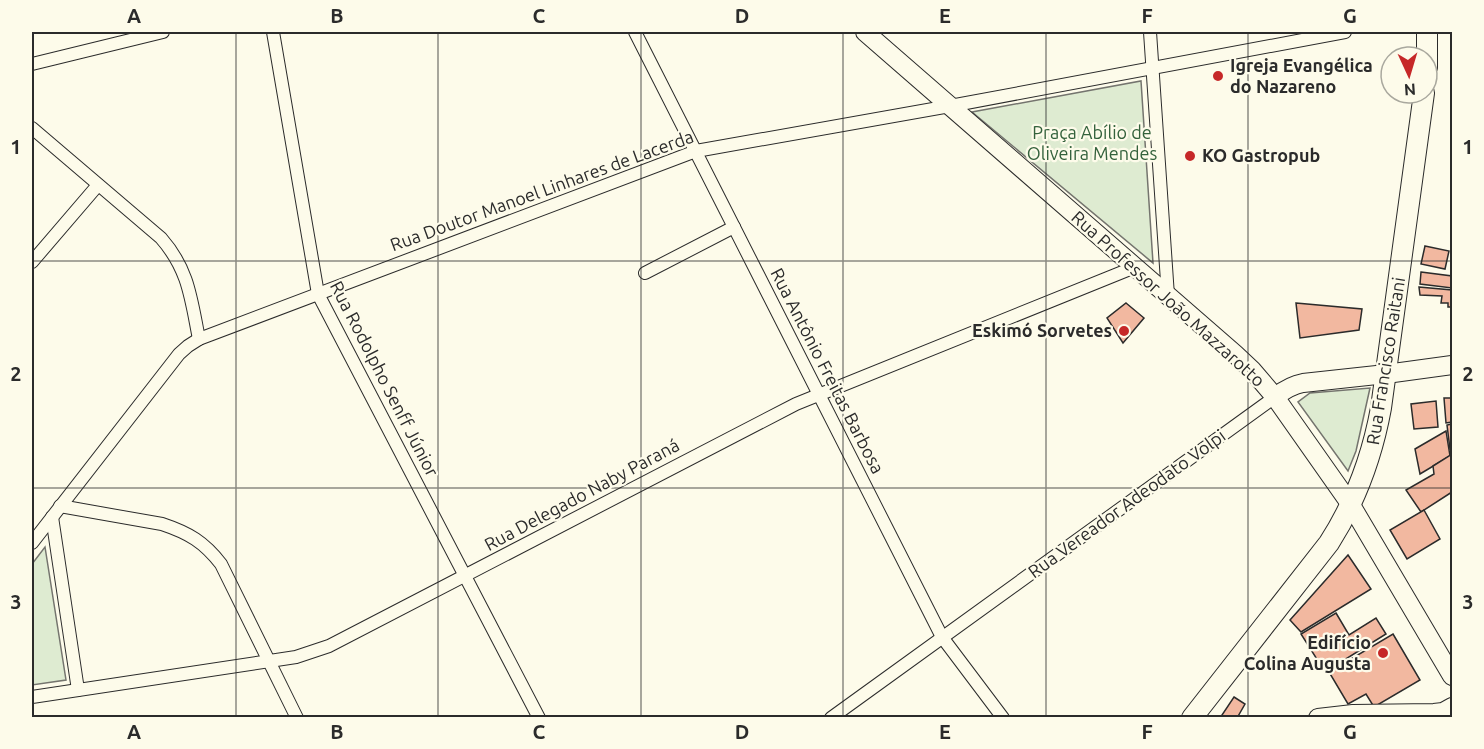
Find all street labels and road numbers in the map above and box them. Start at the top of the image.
street label: Rua Doutor Manoel Linhares de Lacerda [387,126,696,254]
street label: Rua Professor João Mazzarotto [1068,206,1269,390]
street label: Rua Antônio Freitas Barbosa [767,265,889,477]
street label: Rua Francisco Raitani [1362,276,1408,446]
street label: Rua Rodolpho Senff Júnior [327,278,443,480]
street label: Rua Vereador Adeodato Volpi [1024,425,1229,581]
street label: Rua Delegado Naby Paraná [481,434,682,554]

